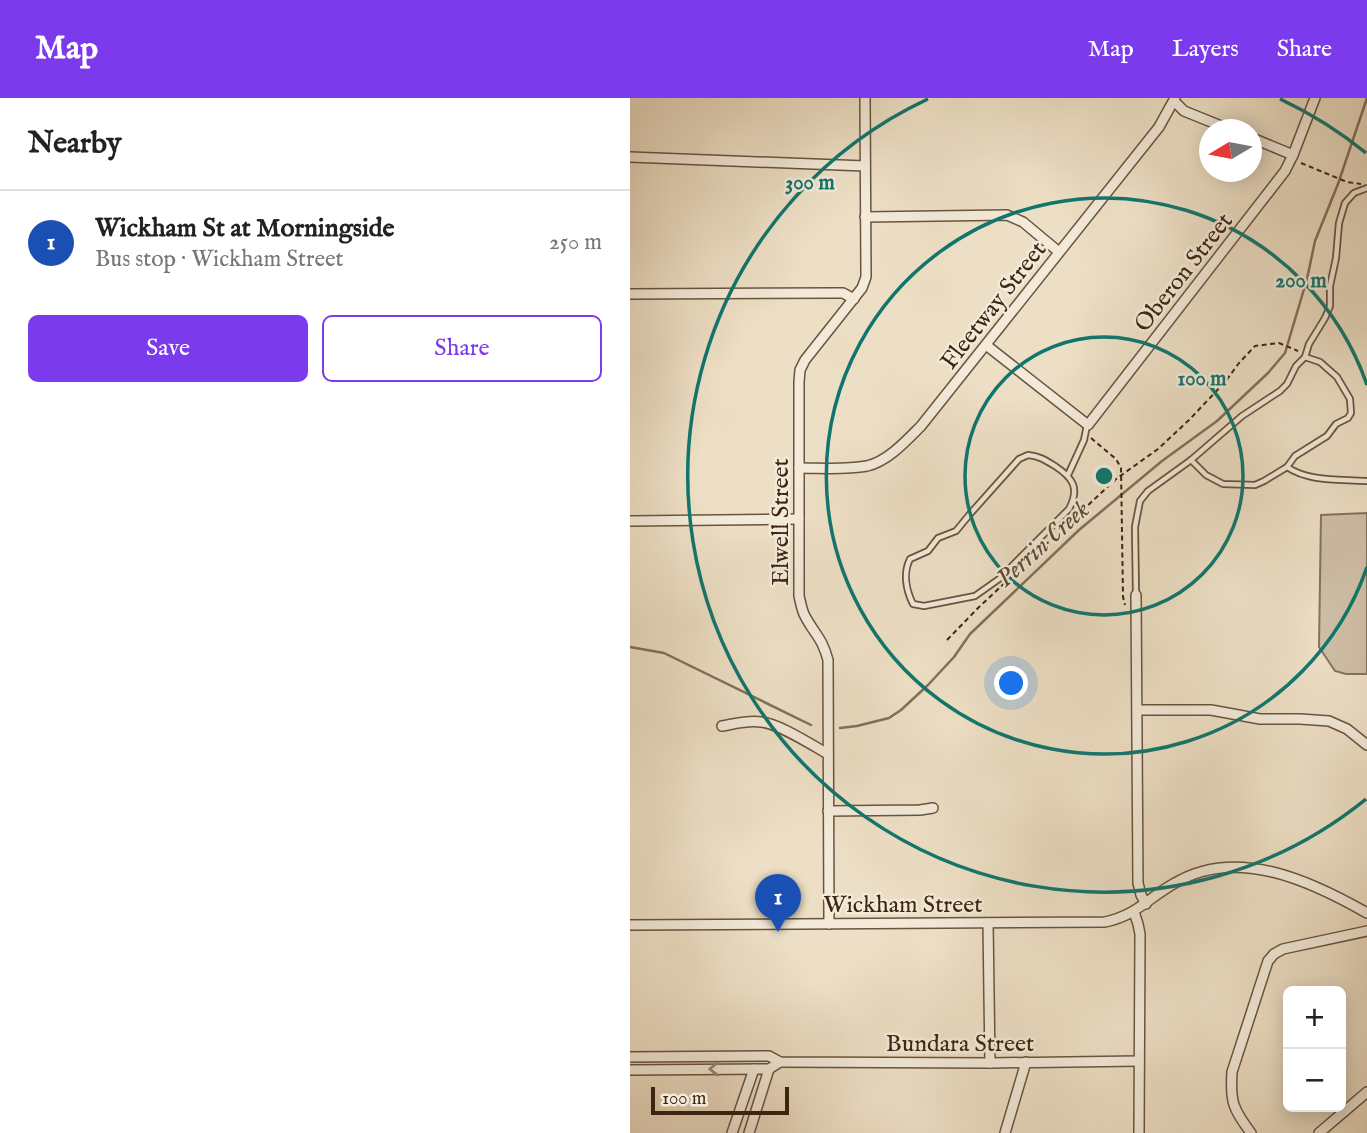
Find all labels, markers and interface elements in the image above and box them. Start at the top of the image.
text: Map [35,28,98,70]
text: Map [1088,34,1134,65]
text: Layers [1172,34,1239,65]
text: Share [1277,34,1332,65]
north arrow [1199,119,1262,182]
text: Nearby [28,125,121,163]
text: 300 m [785,170,835,197]
street label: Oberon Street [1128,207,1240,339]
text: Wickham St at Morningside [95,212,395,245]
text: 1 [47,228,55,257]
text: 250 m [549,228,602,257]
street label: Fleetway Street [934,235,1054,376]
text: Bus stop · Wickham Street [95,245,343,274]
text: 200 m [1275,268,1327,295]
button: Save [28,315,308,382]
button: Share [322,315,602,382]
text: 100 m [1177,366,1227,393]
street label: Elwell Street [766,458,797,586]
centre of rings [1092,464,1116,488]
water label: Perrin Creek [989,493,1097,595]
your location [994,666,1028,700]
pin: 1 [755,874,801,932]
street label: Wickham Street [824,890,982,921]
map controls [1283,986,1346,1112]
button: + [1283,986,1346,1049]
street label: Bundara Street [886,1029,1034,1060]
button: − [1283,1049,1346,1112]
one-way arrow [708,1061,719,1077]
scale bar [651,1084,789,1116]
text: 100 m [662,1087,706,1111]

